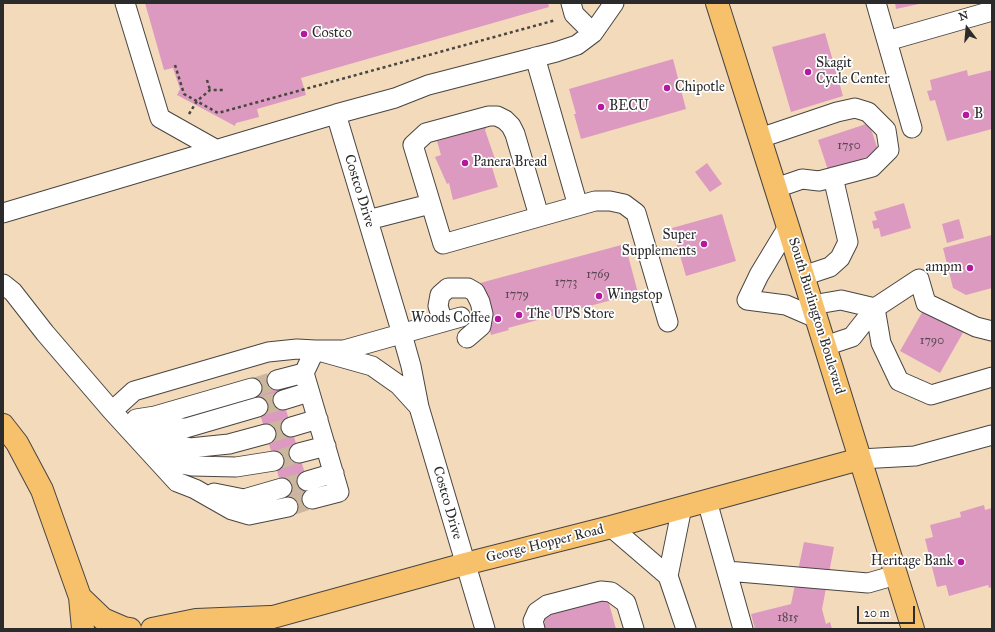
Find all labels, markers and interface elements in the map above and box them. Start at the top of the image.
north arrow [947,8,987,48]
text: N [957,8,970,24]
place label: Costco [312,26,352,42]
marker: Costco [299,29,309,39]
place label: Skagit Cycle Center [816,56,889,88]
marker: Skagit Cycle Center [803,67,813,77]
place label: Chipotle [675,80,725,96]
marker: Chipotle [662,83,672,93]
place label: BECU [609,99,649,115]
marker: BECU [596,102,606,112]
place label: B [974,107,983,123]
marker: B [961,110,971,120]
house number: 1750 [837,139,861,153]
street label: Costco Drive [340,153,378,229]
place label: Panera Bread [473,155,547,171]
marker: Panera Bread [460,158,470,168]
place label: Super Supplements [622,228,696,260]
street label: South Burlington Boulevard [784,236,848,396]
marker: Super Supplements [699,239,709,249]
place label: ampm [926,260,962,276]
marker: ampm [965,263,975,273]
house number: 1769 [586,268,610,282]
house number: 1773 [555,276,577,290]
house number: 1779 [505,288,529,302]
place label: Wingstop [607,288,662,304]
marker: Wingstop [594,291,604,301]
place label: The UPS Store [527,307,614,323]
marker: The UPS Store [514,310,524,320]
place label: Woods Coffee [411,311,490,327]
marker: Woods Coffee [493,314,503,324]
house number: 1790 [920,334,944,348]
street label: Costco Drive [429,465,465,541]
street label: George Hopper Road [484,521,606,567]
place label: Heritage Bank [871,554,953,570]
marker: Heritage Bank [956,557,966,567]
scale bar [859,598,917,624]
text: 20 m [864,606,890,620]
house number: 1815 [777,611,799,625]

